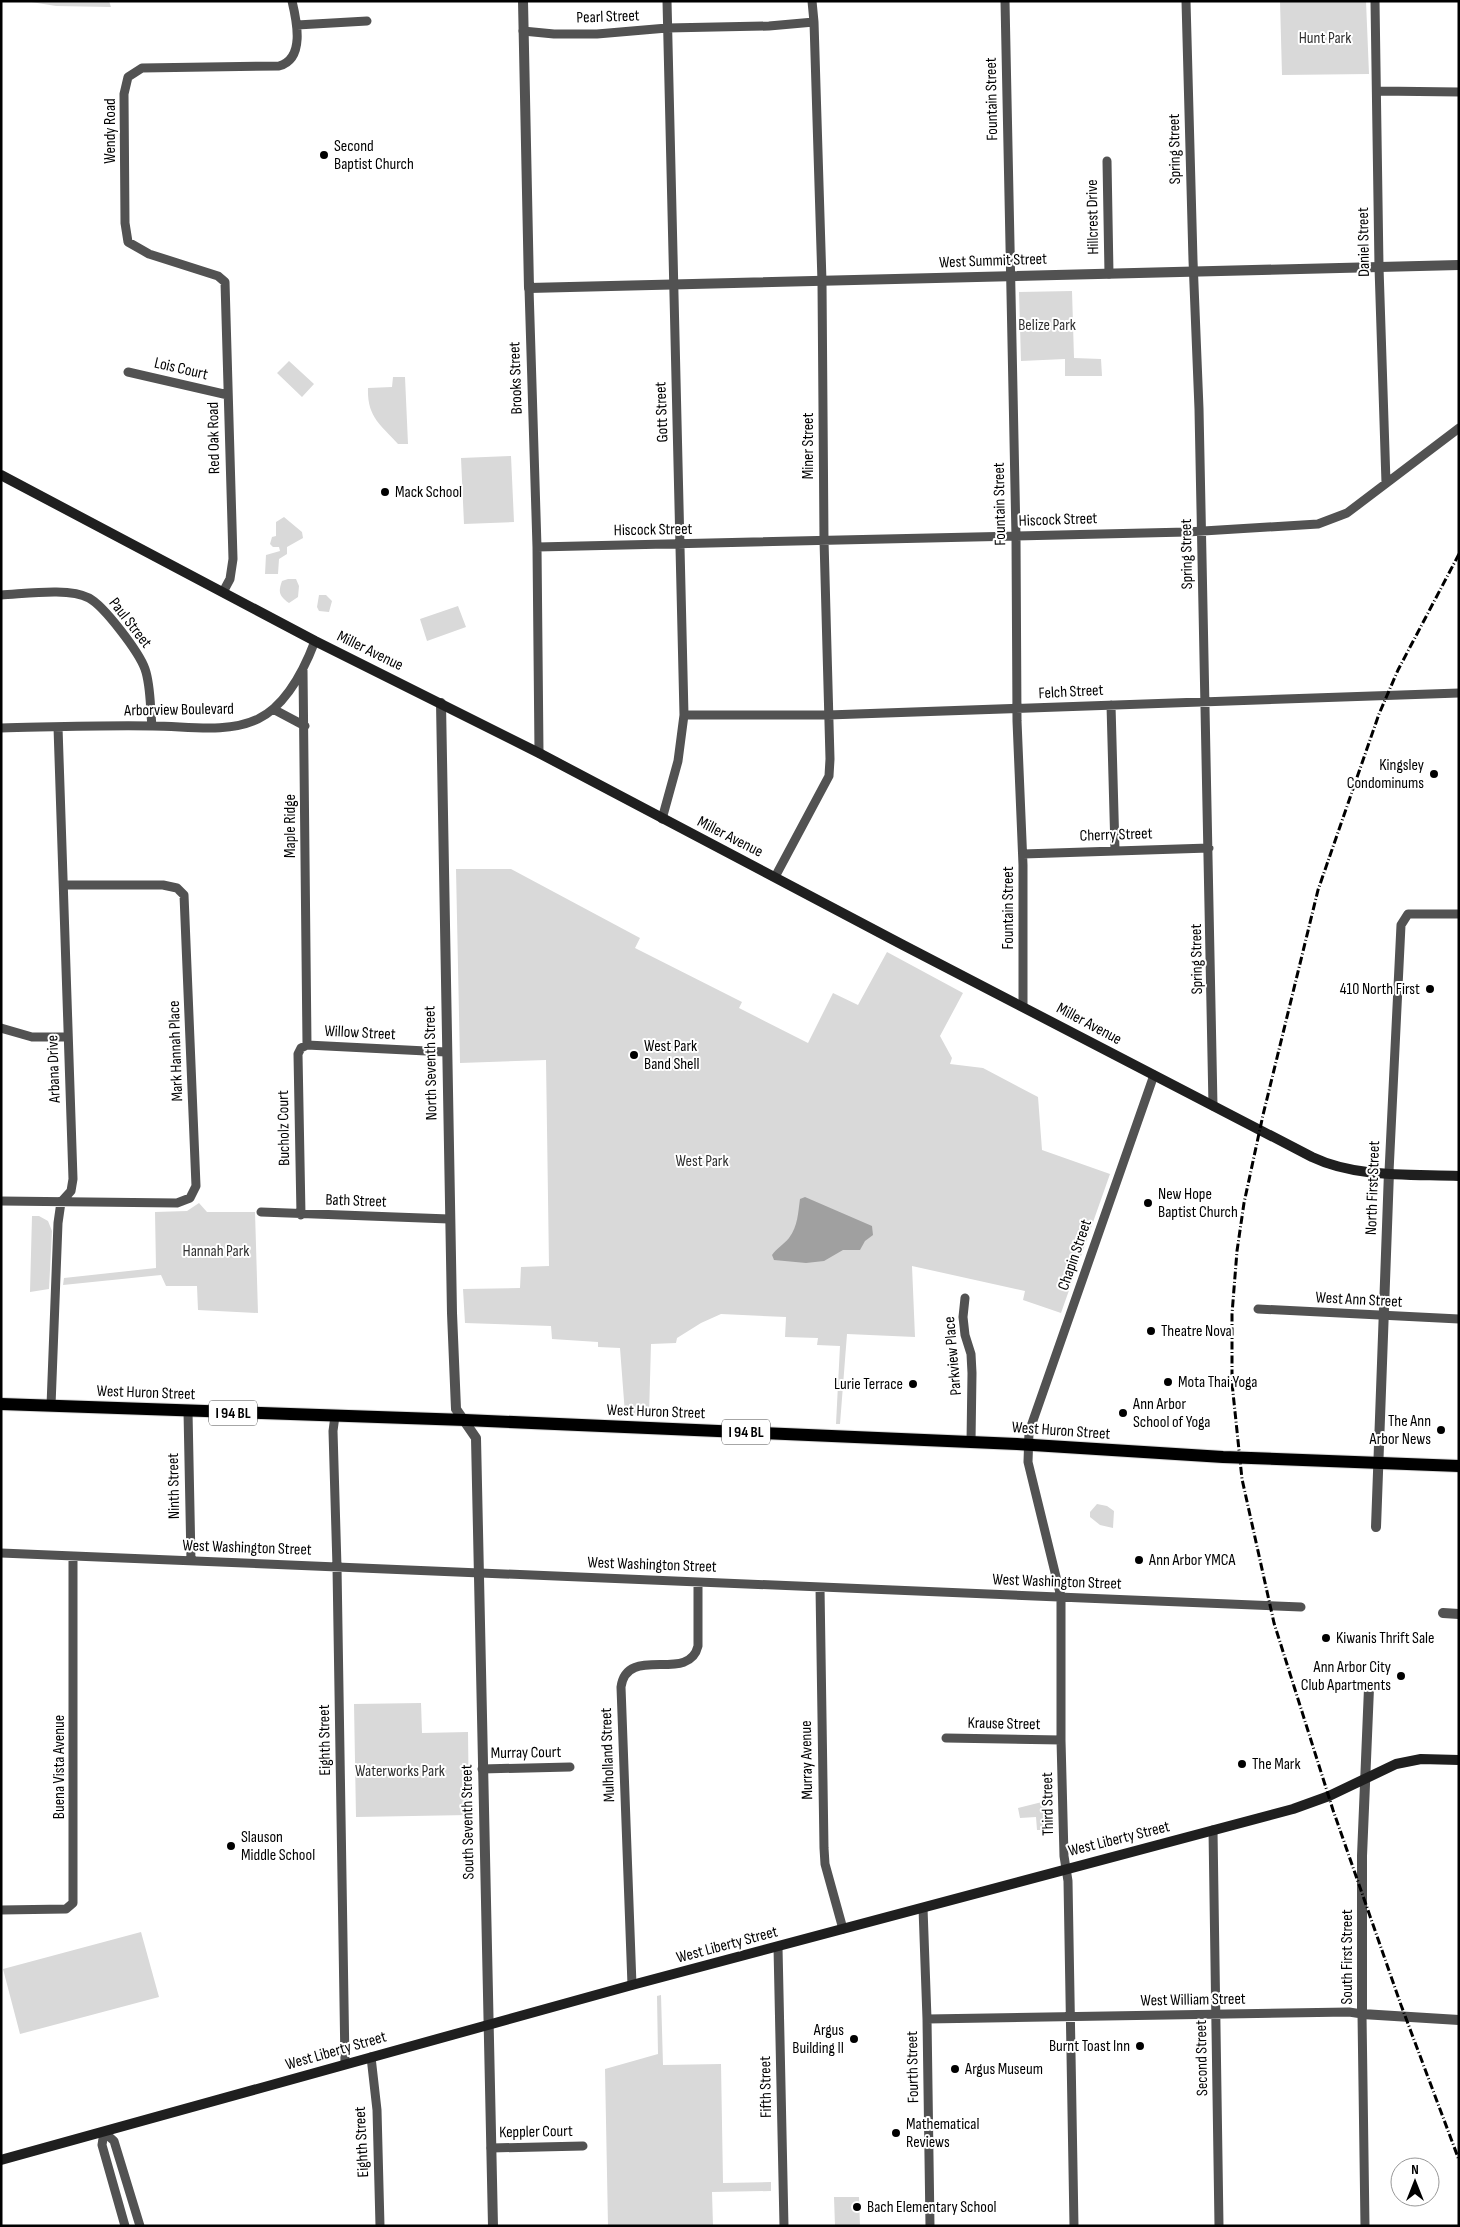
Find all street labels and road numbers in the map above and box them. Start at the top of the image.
street label: Pearl Street [576,6,640,28]
street label: Fountain Street [982,57,1002,141]
street label: Wendy Road [101,98,120,164]
street label: Spring Street [1165,113,1185,184]
street label: Hillcrest Drive [1083,179,1103,255]
street label: Daniel Street [1354,207,1374,277]
street label: West Summit Street [939,250,1047,272]
street label: Brooks Street [505,341,527,415]
street label: Lois Court [152,354,210,384]
street label: Gott Street [651,381,673,443]
street label: Red Oak Road [204,402,224,474]
street label: Miner Street [799,413,818,479]
street label: Fountain Street [990,462,1010,546]
street label: Hiscock Street [1018,509,1098,531]
street label: Spring Street [1177,518,1197,589]
street label: Hiscock Street [614,520,693,540]
street label: Paul Street [104,594,156,652]
street label: Miller Avenue [334,627,406,675]
street label: Felch Street [1038,681,1104,703]
street label: Arborview Boulevard [123,700,234,720]
street label: Maple Ridge [281,794,300,858]
street label: Miller Avenue [694,812,766,862]
street label: Cherry Street [1079,824,1153,846]
street label: Fountain Street [999,866,1018,950]
street label: Spring Street [1187,923,1207,994]
street label: Miller Avenue [1053,999,1125,1049]
street label: Mark Hannah Place [165,1000,187,1102]
street label: North Seventh Street [421,1005,441,1120]
street label: Willow Street [324,1022,396,1044]
street label: Arbana Drive [43,1035,65,1104]
street label: Bucholz Court [274,1090,294,1166]
street label: North First Street [1362,1140,1384,1236]
street label: Bath Street [325,1190,387,1212]
street label: Chapin Street [1054,1217,1096,1293]
street label: West Ann Street [1315,1288,1403,1312]
street label: Parkview Place [940,1316,966,1396]
street label: West Huron Street [96,1382,196,1404]
road number: I 94 BL [209,1400,257,1426]
street label: West Huron Street [606,1401,706,1423]
street label: West Huron Street [1011,1418,1111,1444]
road number: I 94 BL [722,1420,770,1444]
street label: Ninth Street [164,1453,184,1519]
street label: West Washington Street [182,1536,312,1560]
street label: West Washington Street [587,1553,717,1577]
street label: West Washington Street [992,1570,1122,1594]
street label: Eighth Street [315,1704,335,1776]
street label: Mulholland Street [597,1707,619,1803]
street label: Krause Street [967,1714,1041,1734]
street label: Buena Vista Avenue [50,1715,69,1819]
street label: Murray Avenue [797,1720,817,1800]
street label: Murray Court [491,1743,562,1763]
street label: South Seventh Street [457,1764,479,1880]
street label: Third Street [1038,1772,1058,1836]
street label: West Liberty Street [1066,1817,1172,1861]
street label: South First Street [1338,1909,1357,2005]
street label: West Liberty Street [674,1922,780,1968]
street label: West William Street [1140,1990,1246,2010]
street label: Second Street [1192,2020,1212,2096]
street label: West Liberty Street [283,2028,389,2074]
street label: Fourth Street [903,2031,923,2103]
street label: Fifth Street [756,2056,776,2118]
street label: Eighth Street [351,2106,373,2178]
street label: Keppler Court [499,2122,573,2142]

